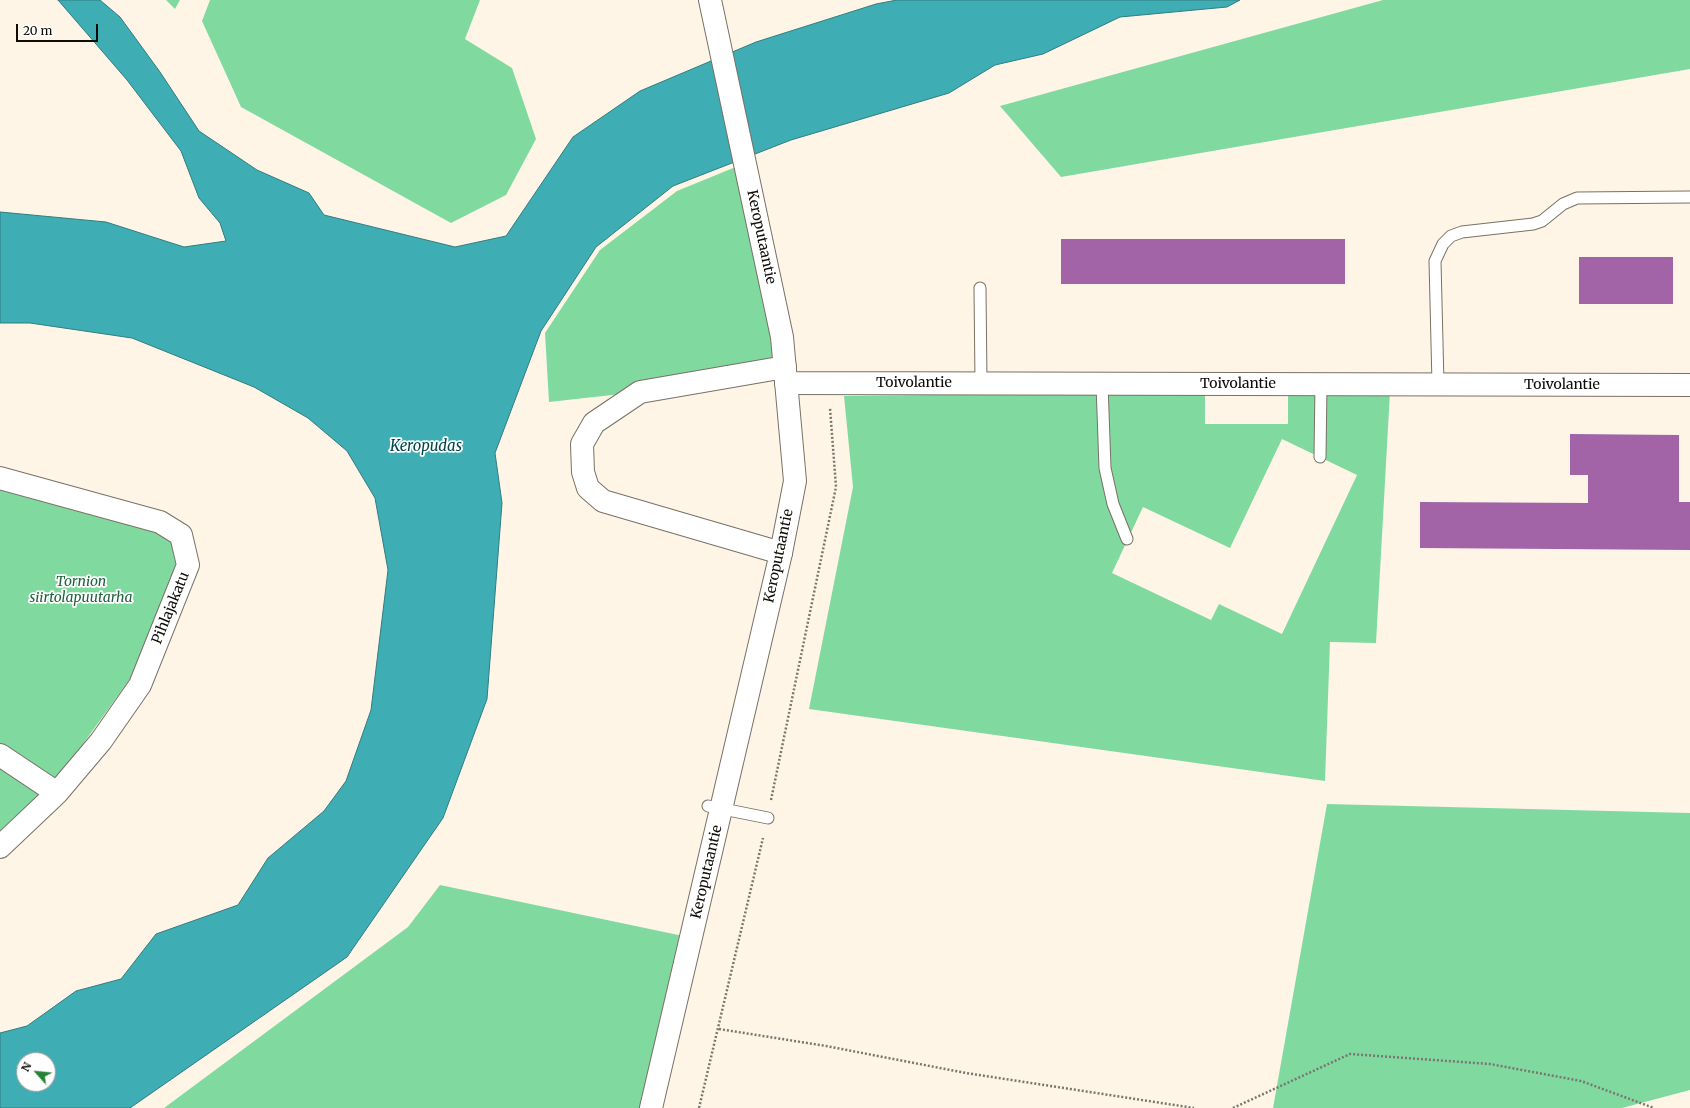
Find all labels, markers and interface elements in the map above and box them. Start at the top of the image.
scale bar [18,16,100,42]
text: 20 m [23,23,52,38]
street label: Keroputaantie [743,189,779,285]
street label: Toivolantie [876,375,952,391]
street label: Toivolantie [1200,376,1276,392]
street label: Toivolantie [1524,377,1600,393]
water label: Keropudas [390,438,462,456]
street label: Keroputaantie [761,508,797,604]
street label: Pihlajakatu [149,569,193,647]
park label: Tornion siirtolapuutarha [29,574,133,606]
street label: Keroputaantie [688,824,726,920]
north arrow [16,1052,56,1092]
text: N [18,1060,34,1074]

